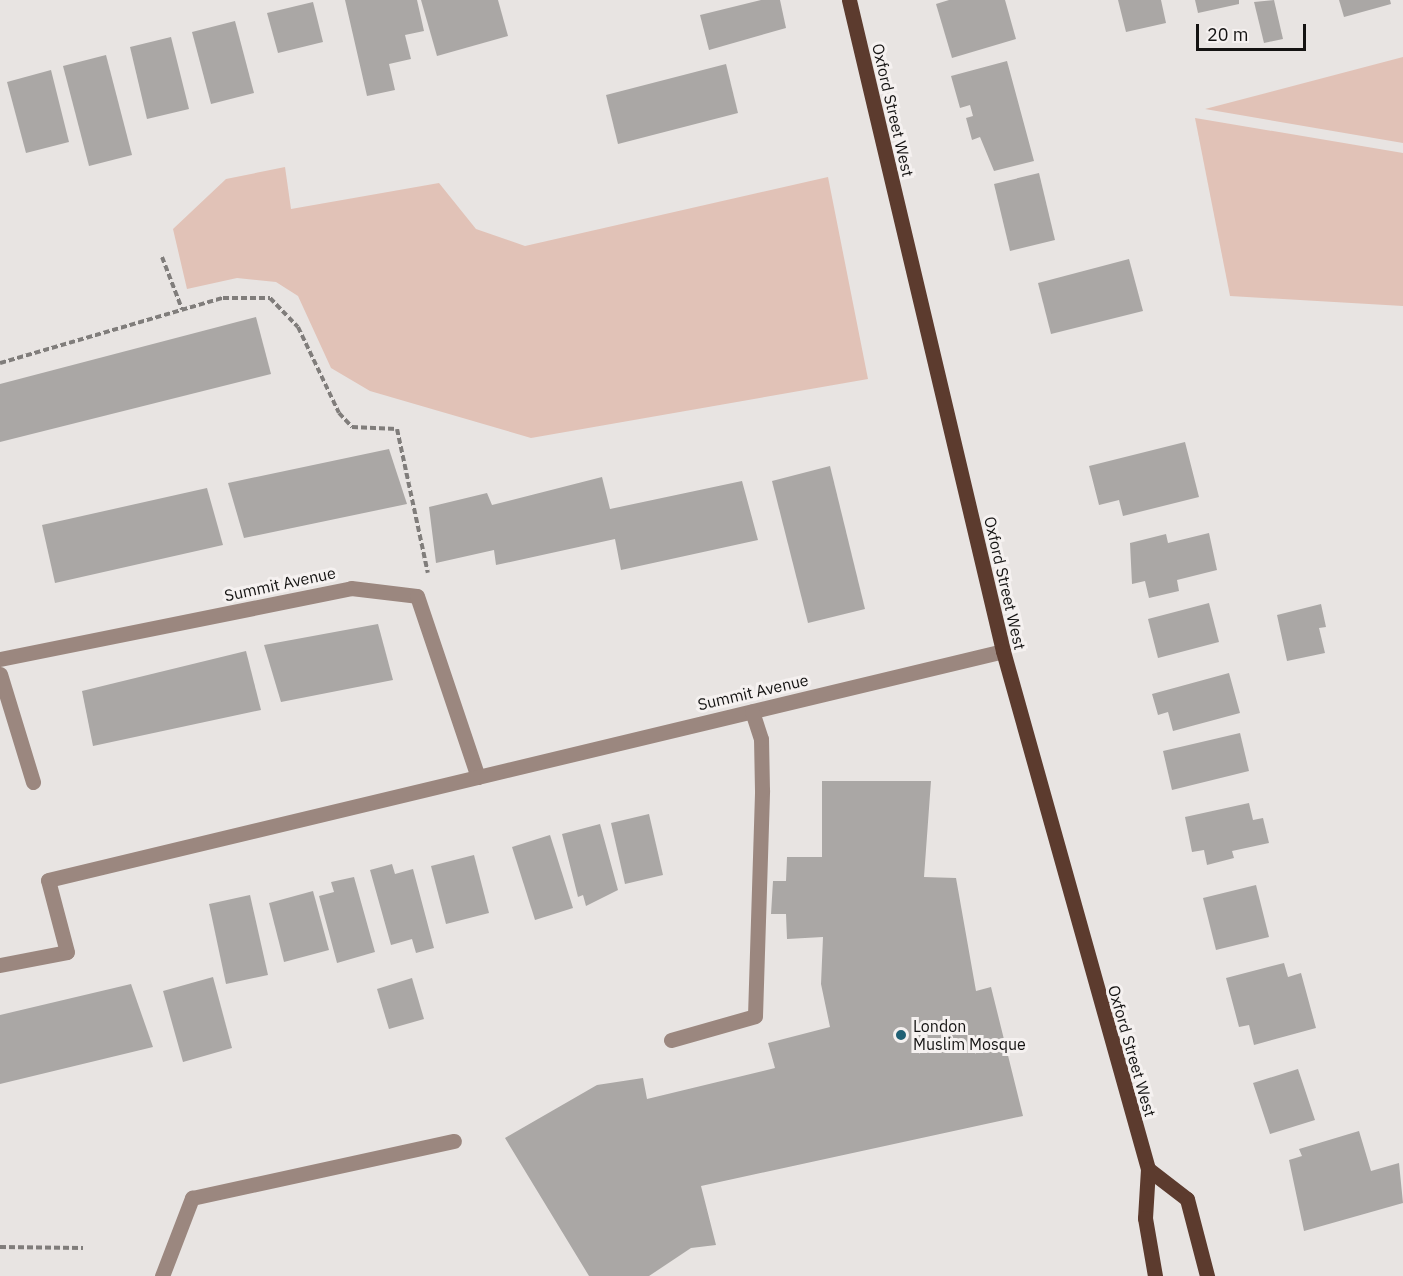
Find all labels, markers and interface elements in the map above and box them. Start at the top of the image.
scale bar [1199,12,1308,50]
text: 20 m [1207,23,1249,46]
street label: Oxford Street West [868,42,918,178]
street label: Oxford Street West [980,515,1030,651]
street label: Summit Avenue [223,563,337,605]
street label: Summit Avenue [696,670,810,714]
street label: Oxford Street West [1104,983,1160,1119]
place label: London Muslim Mosque [913,1016,1026,1054]
marker: London Muslim Mosque [894,1028,908,1042]

